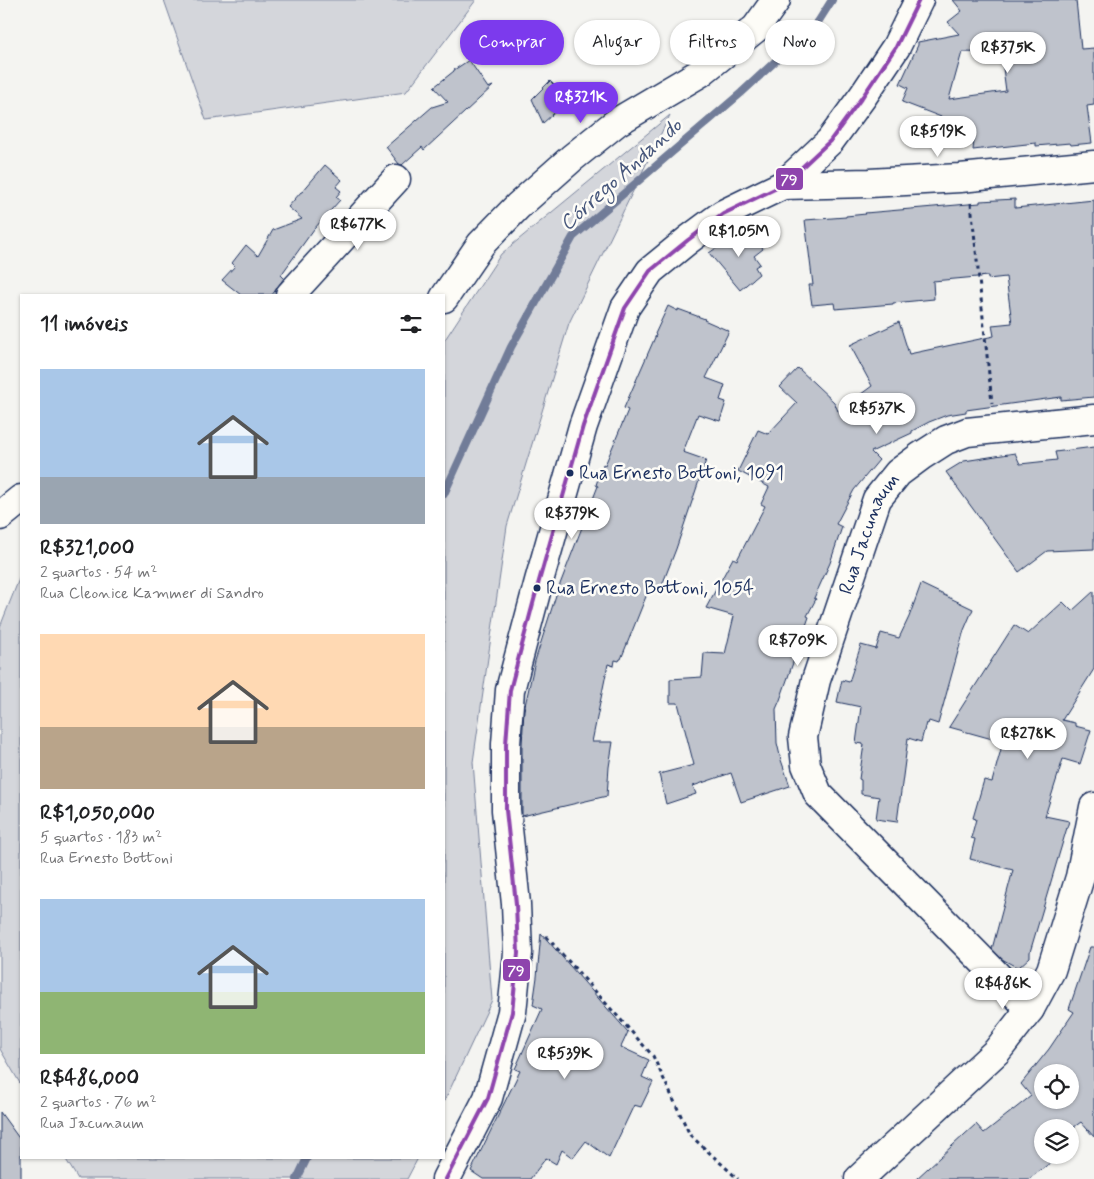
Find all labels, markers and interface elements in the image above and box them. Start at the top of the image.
chip: Comprar [460,20,564,65]
chip: Alugar [574,20,660,65]
chip: Filtros [670,20,755,65]
chip: Novo [765,20,835,65]
pin: R$375K [967,32,1049,74]
text: R$375K [981,37,1035,58]
pin: R$321K [540,82,622,124]
text: R$321K [555,87,607,108]
water label: Córrego Andando [554,112,691,239]
pin: R$519K [897,116,979,158]
text: R$519K [911,121,965,142]
line badge: 79 [775,167,804,191]
text: 79 [781,171,797,189]
pin: R$677K [317,208,399,251]
text: R$677K [330,214,386,235]
pin: R$1.05M [693,216,785,258]
text: R$1.05M [709,221,769,242]
text: 11 imóveis [40,310,128,338]
icon: filters [397,310,425,338]
pin: R$537K [836,392,918,435]
text: R$537K [849,398,905,419]
icon: home [188,402,278,492]
place label: Rua Ernesto Bottoni, 1091 [579,461,784,486]
street label: Rua Jacunaum [832,467,906,598]
marker: Rua Ernesto Bottoni, 1091 [565,468,575,478]
pin: R$379K [531,498,613,540]
text: R$379K [545,503,599,524]
text: R$321,000 [40,534,134,562]
text: 2 quartos · 54 m² [40,562,157,583]
place label: Rua Ernesto Bottoni, 1054 [546,576,754,601]
text: Rua Cleonice Kammer di Sandro [40,583,264,604]
marker: Rua Ernesto Bottoni, 1054 [532,583,542,593]
pin: R$709K [757,624,839,667]
text: R$709K [769,630,827,651]
icon: home [188,667,278,757]
pin: R$278K [987,718,1069,760]
text: R$278K [1001,723,1055,744]
text: R$1,050,000 [40,799,155,827]
text: 5 quartos · 183 m² [40,827,162,848]
text: Rua Ernesto Bottoni [40,848,173,869]
icon: home [188,932,278,1022]
line badge: 79 [502,958,531,982]
text: 79 [508,962,524,980]
pin: R$486K [962,968,1044,1010]
text: R$486K [975,973,1031,994]
pin: R$539K [524,1038,606,1080]
text: R$539K [538,1043,592,1064]
text: R$486,000 [40,1064,139,1092]
map controls [1034,1064,1079,1164]
button: locate [1034,1064,1079,1109]
text: 2 quartos · 76 m² [40,1092,157,1113]
text: Rua Jacunaum [40,1113,144,1134]
button: layers [1034,1119,1079,1164]

